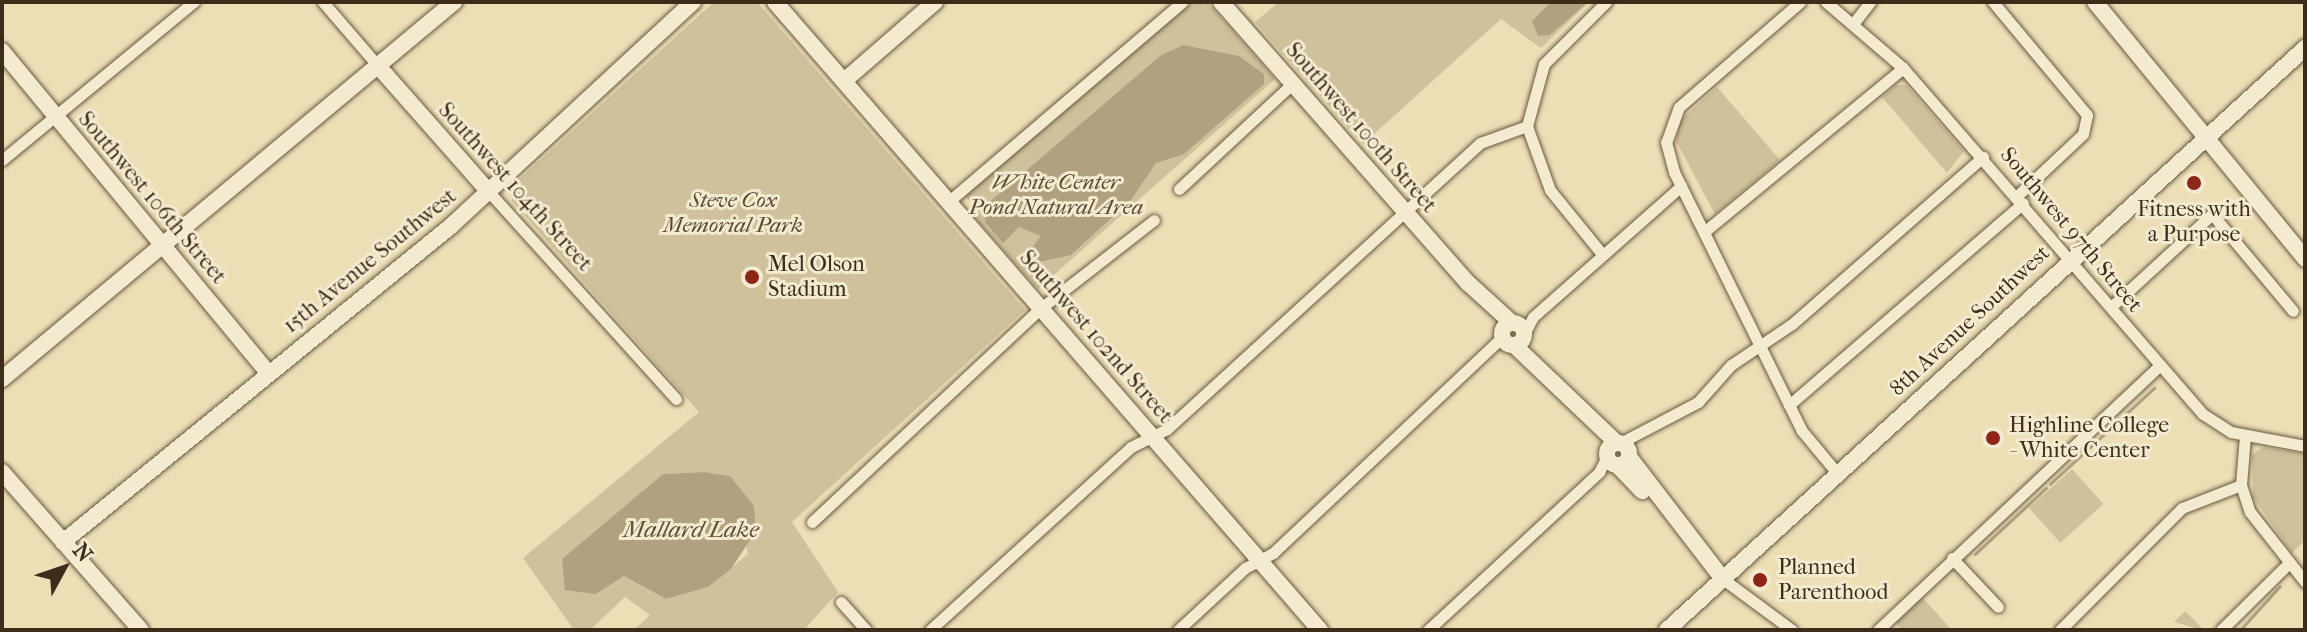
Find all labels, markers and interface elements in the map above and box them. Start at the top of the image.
street label: Southwest 100th Street [1280,37,1442,219]
street label: Southwest 104th Street [432,97,598,277]
street label: Southwest 106th Street [72,107,232,289]
street label: Southwest 97th Street [1994,142,2148,318]
park label: White Center Pond Natural Area [969,169,1143,220]
marker: Fitness with a Purpose [2185,174,2203,192]
street label: 15th Avenue Southwest [278,183,462,339]
park label: Steve Cox Memorial Park [663,187,803,238]
place label: Fitness with a Purpose [2137,196,2251,248]
street label: 8th Avenue Southwest [1885,240,2055,402]
street label: Southwest 102nd Street [1014,245,1178,429]
place label: Mel Olson Stadium [768,251,865,302]
marker: Mel Olson Stadium [743,268,761,286]
place label: Highline College - White Center [2009,412,2169,464]
marker: Highline College - White Center [1984,429,2002,447]
water label: Mallard Lake [623,516,759,544]
north arrow [24,528,104,608]
text: N [67,538,98,567]
place label: Planned Parenthood [1778,554,1888,606]
marker: Planned Parenthood [1749,569,1771,591]

